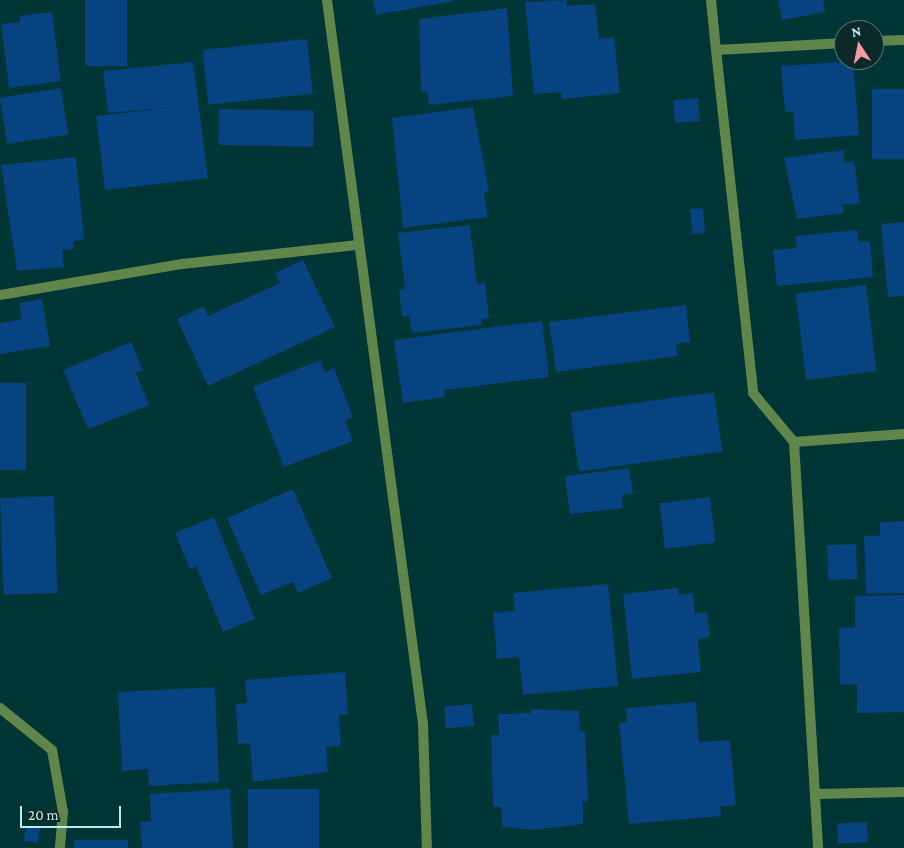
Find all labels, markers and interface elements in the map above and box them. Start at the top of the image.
north arrow [834,20,884,70]
text: N [850,22,863,40]
scale bar [22,796,124,828]
text: 20 m [28,807,59,823]

